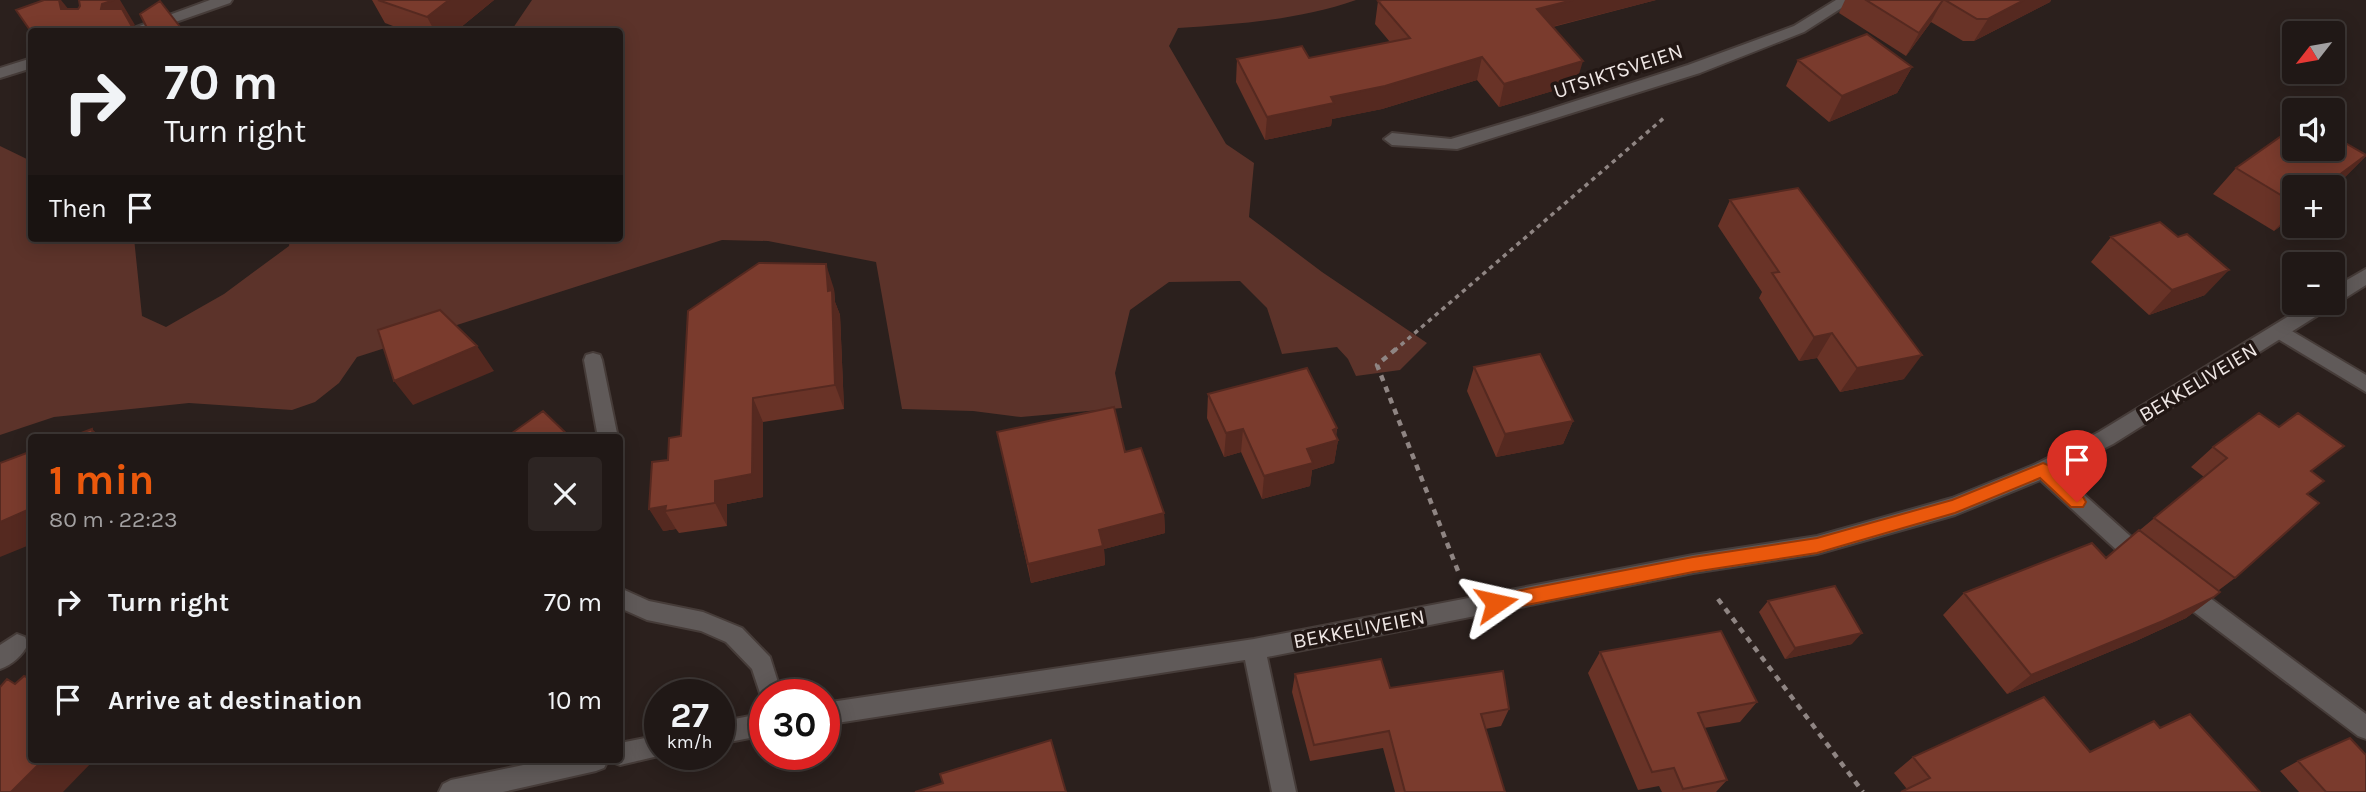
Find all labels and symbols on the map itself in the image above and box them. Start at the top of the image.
north arrow [2282,21,2345,84]
street label: UTSIKTSVEIEN [1550,39,1686,103]
street label: BEKKELIVEIEN [2135,337,2261,427]
pin [2047,430,2107,502]
position arrow [1459,566,1533,640]
street label: BEKKELIVEIEN [1291,604,1427,654]
speed limit sign: 30 [749,679,840,770]

